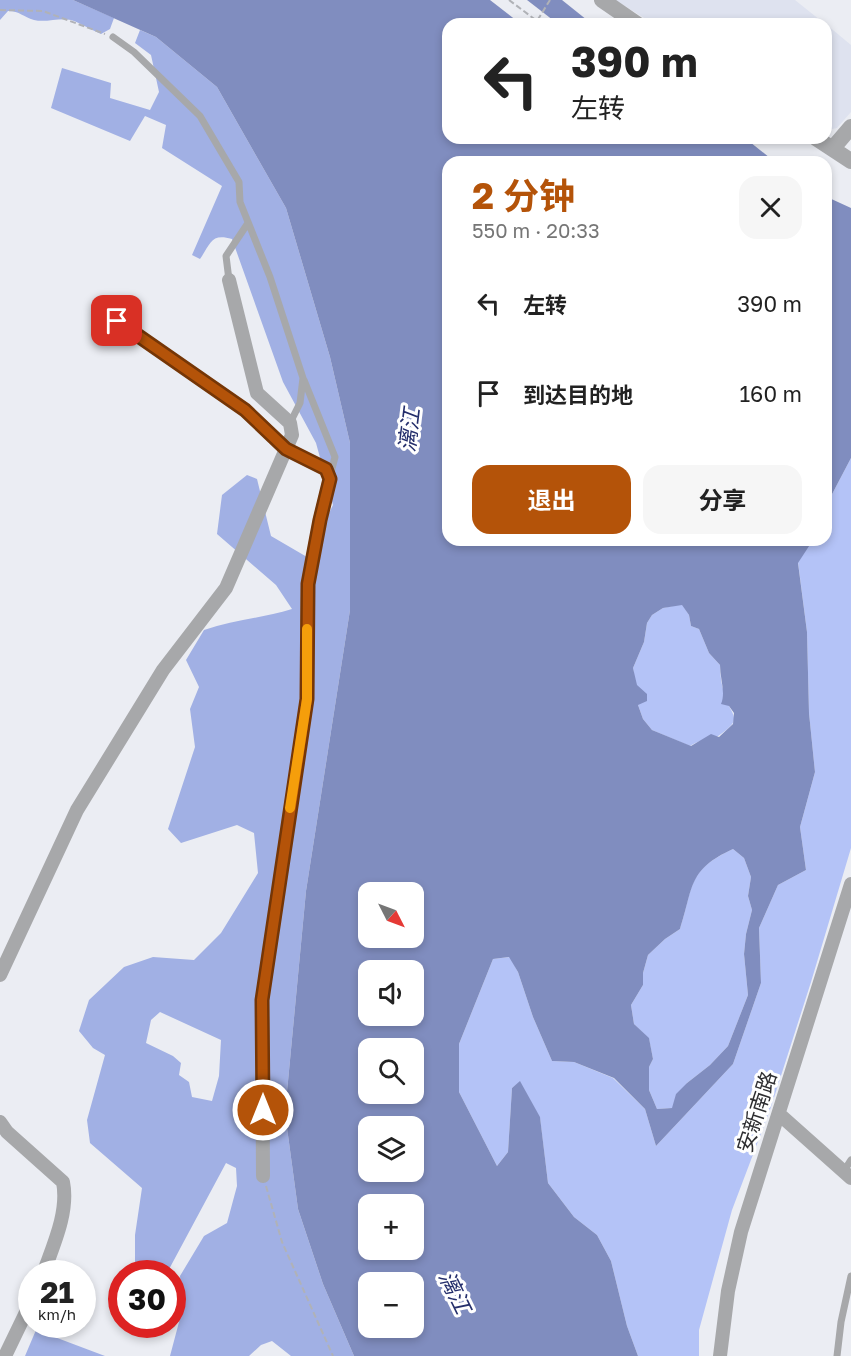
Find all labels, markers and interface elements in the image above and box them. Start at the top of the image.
text: 390 m [571,36,698,86]
icon: left [472,42,550,120]
text: 左转 [571,92,625,124]
text: 2 分钟 [472,174,575,217]
button: close [739,176,802,239]
text: 550 m · 20:33 [472,218,600,242]
icon: left [472,287,505,320]
text: 390 m [737,290,802,317]
text: 左转 [523,291,567,318]
pin [91,295,142,346]
icon: arrive [100,304,133,337]
icon: arrive [472,377,505,410]
text: 160 m [739,380,802,407]
text: 到达目的地 [523,381,633,408]
water label: 漓江 [392,404,425,453]
button: 退出 [472,465,631,534]
button: 分享 [643,465,802,534]
north arrow [358,882,424,948]
map controls [358,882,424,1338]
button: sound [358,960,424,1026]
button: search [358,1038,424,1104]
street label: 安新南路 [731,1068,781,1156]
position arrow [231,1078,295,1142]
button: layers [358,1116,424,1182]
button: + [358,1194,424,1260]
speed limit sign: 30 [108,1260,186,1338]
water label: 漓江 [434,1266,478,1319]
button: − [358,1272,424,1338]
text: 21 [40,1274,74,1310]
text: km/h [38,1305,76,1323]

